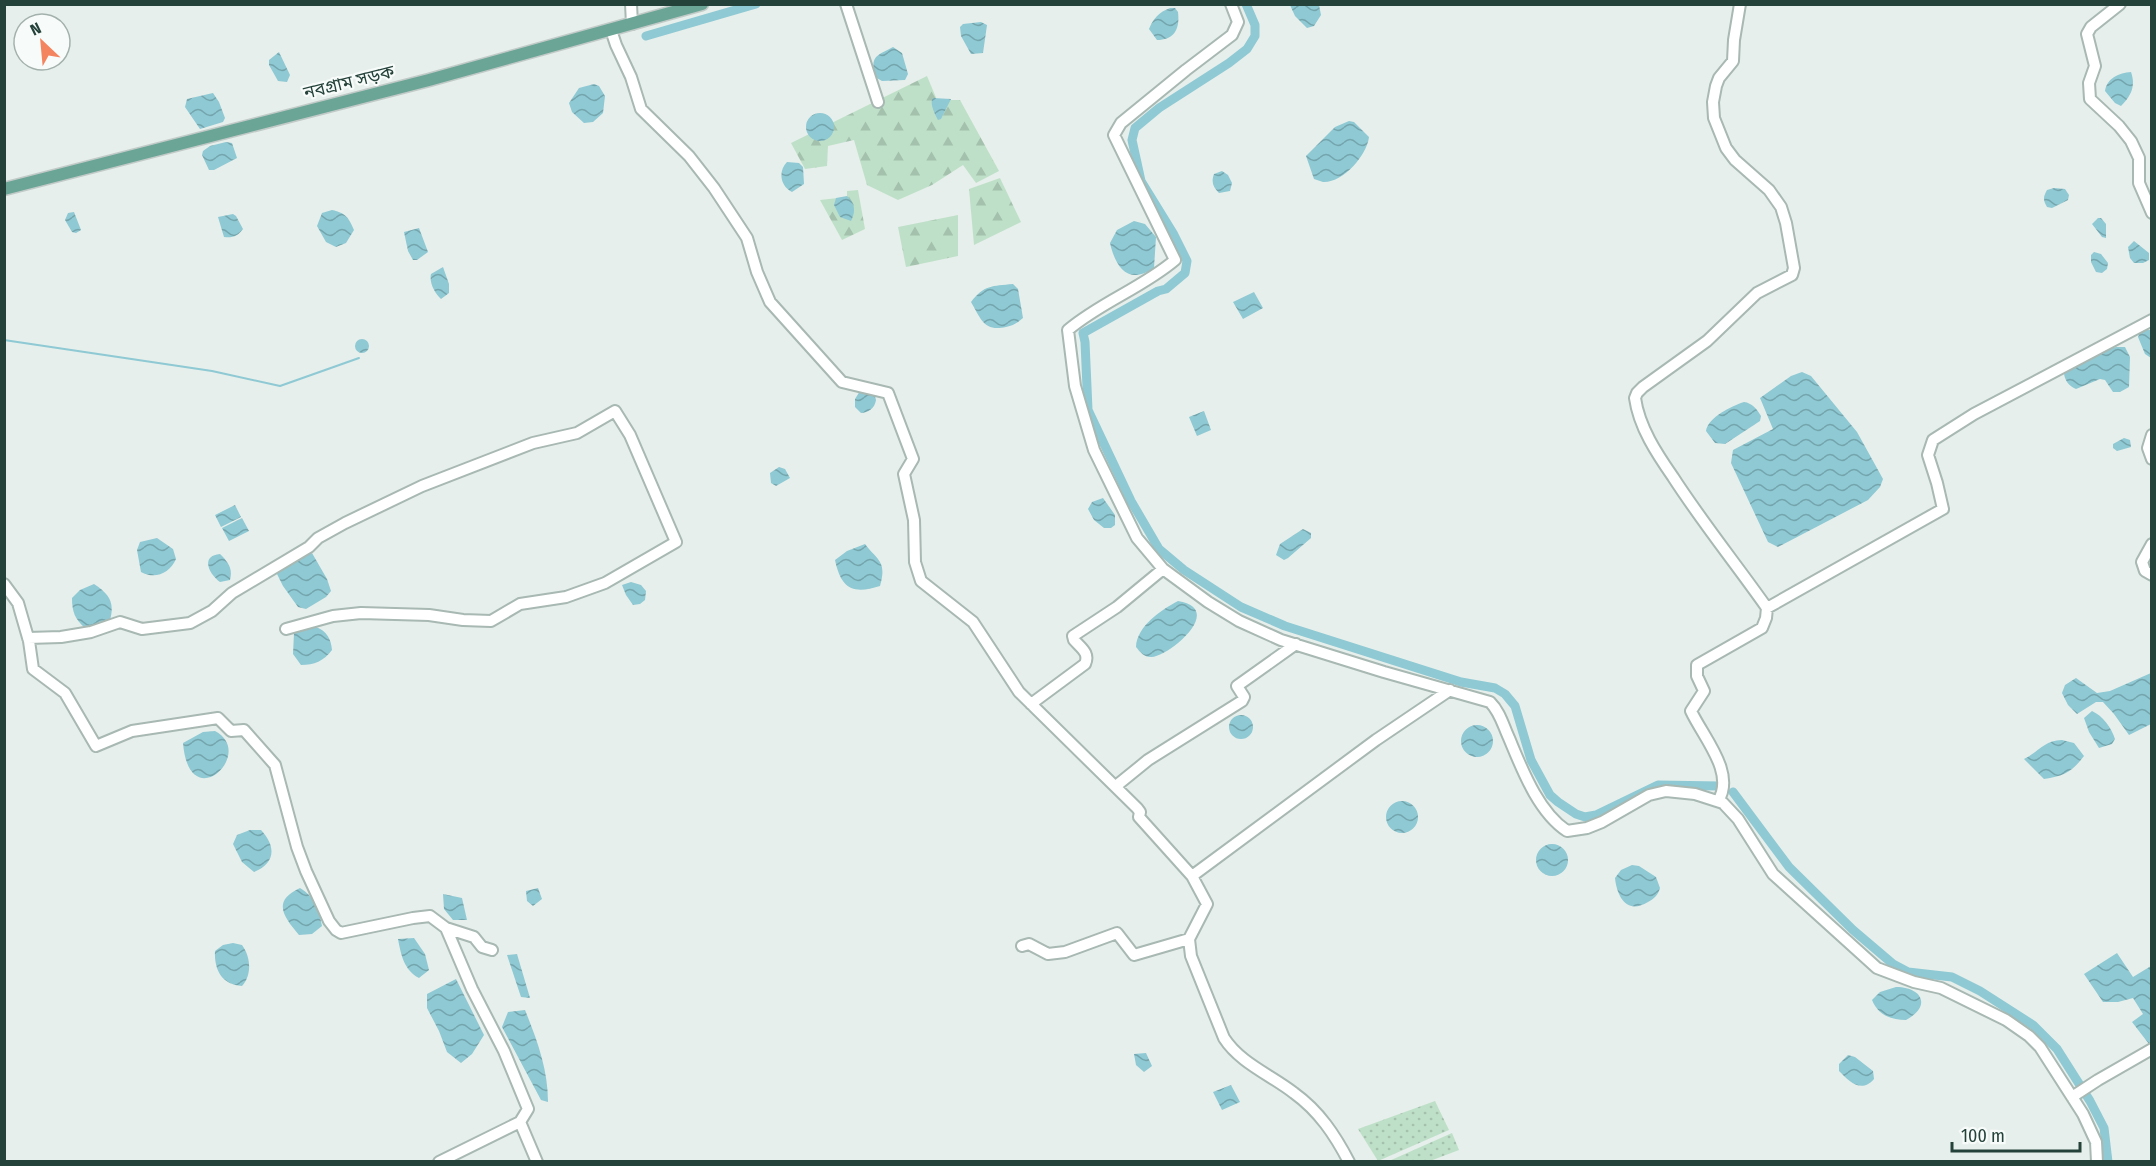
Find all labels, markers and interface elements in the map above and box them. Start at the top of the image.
north arrow [12,12,72,72]
text: N [27,18,44,40]
street label: নবগ্রাম সড়ক [300,60,397,104]
scale bar [1952,1115,2080,1153]
text: 100 m [1961,1125,2005,1147]

